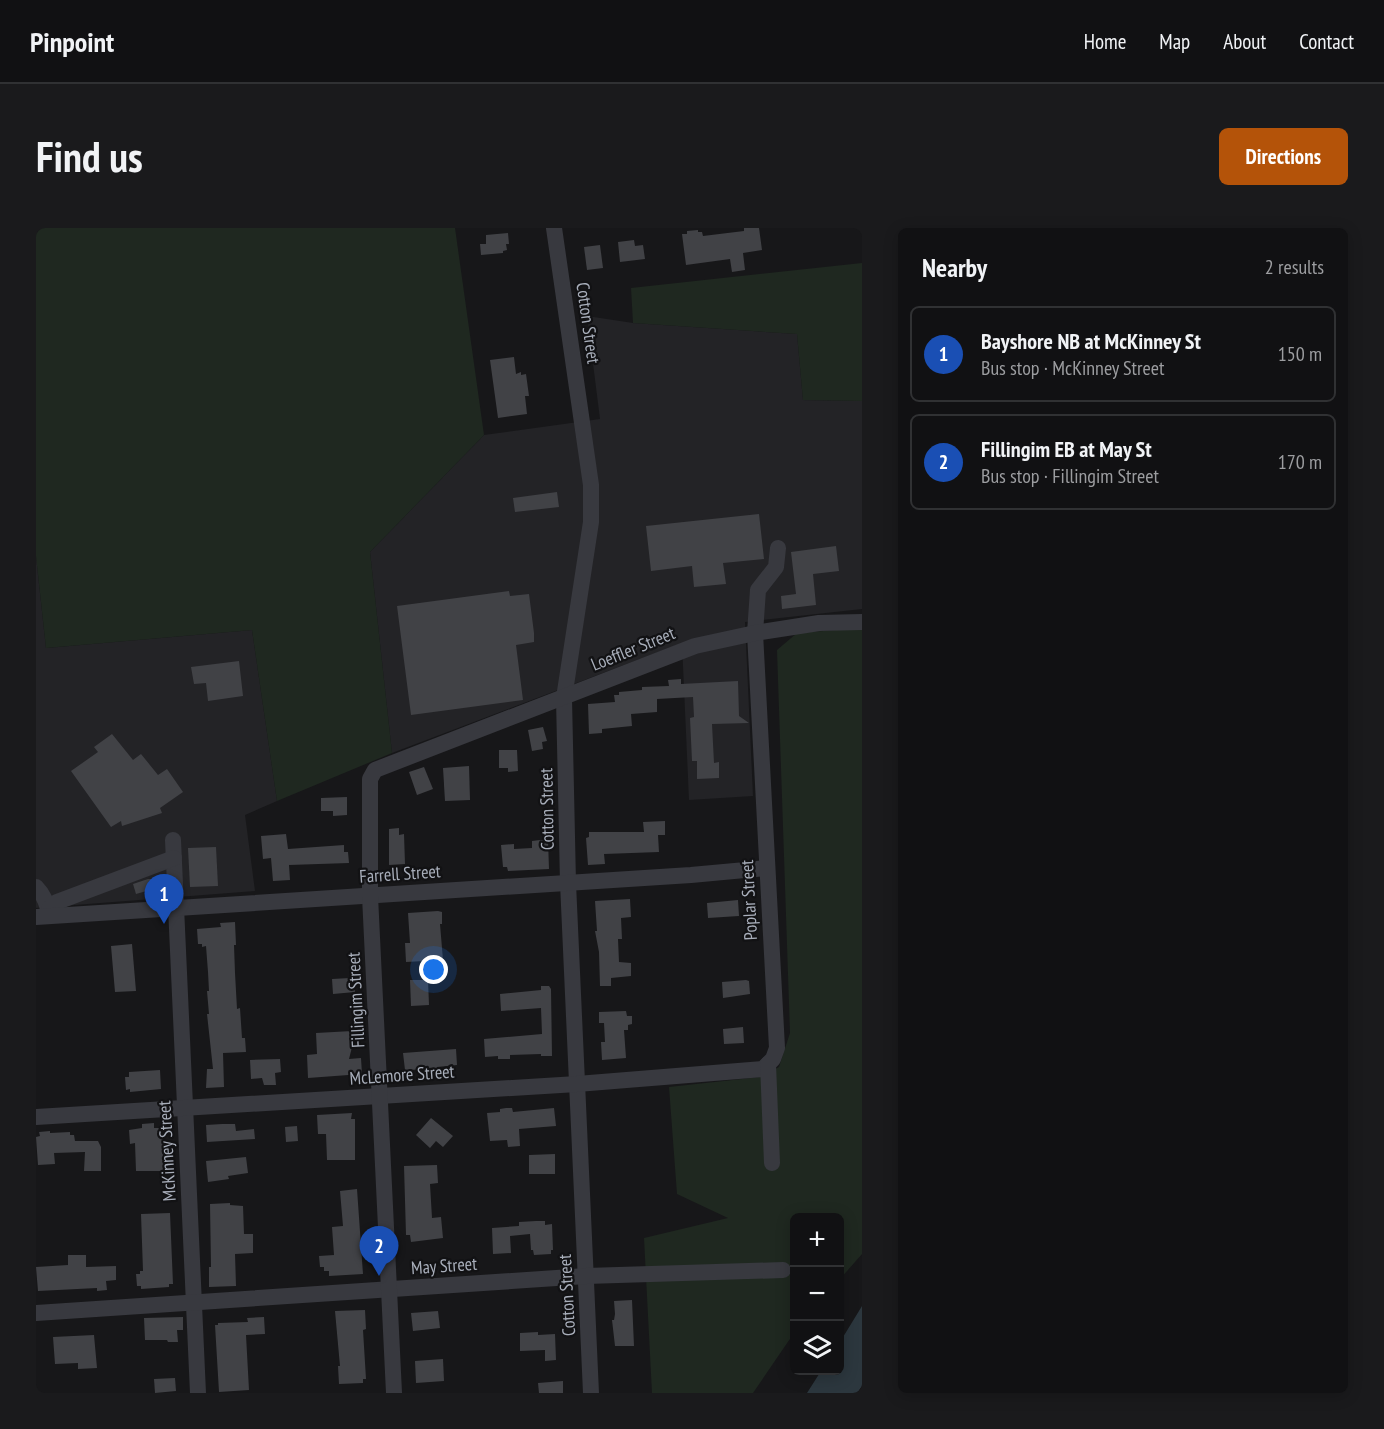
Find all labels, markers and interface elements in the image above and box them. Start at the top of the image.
text: Pinpoint [30,23,114,60]
text: Home [1084,28,1126,55]
text: Map [1159,28,1190,55]
text: About [1223,28,1266,55]
text: Contact [1299,28,1354,55]
button: Directions [1219,128,1348,185]
text: Find us [36,129,143,184]
text: Nearby [922,251,987,284]
text: 2 results [1265,254,1324,280]
street label: Cotton Street [571,281,606,365]
text: Bayshore NB at McKinney St [981,327,1201,355]
text: 1 [939,341,948,367]
text: 150 m [1278,341,1322,367]
text: Bus stop · McKinney Street [981,355,1164,381]
text: Fillingim EB at May St [981,435,1152,463]
text: 2 [939,449,948,475]
text: 170 m [1278,449,1322,475]
text: Bus stop · Fillingim Street [981,463,1159,489]
street label: Loeffler Street [588,621,678,676]
street label: Cotton Street [534,768,559,850]
street label: Farrell Street [359,859,441,888]
street label: Poplar Street [735,859,762,941]
pin: 1 [144,874,184,924]
street label: Fillingim Street [342,951,369,1049]
your location [419,955,448,984]
street label: McLemore Street [349,1059,455,1090]
street label: McKinney Street [152,1100,181,1202]
map controls [790,1213,844,1375]
button: + [790,1213,844,1267]
pin: 2 [360,1226,398,1276]
street label: May Street [410,1252,478,1279]
street label: Cotton Street [553,1253,580,1337]
button: − [790,1267,844,1321]
button: layers [790,1321,844,1375]

